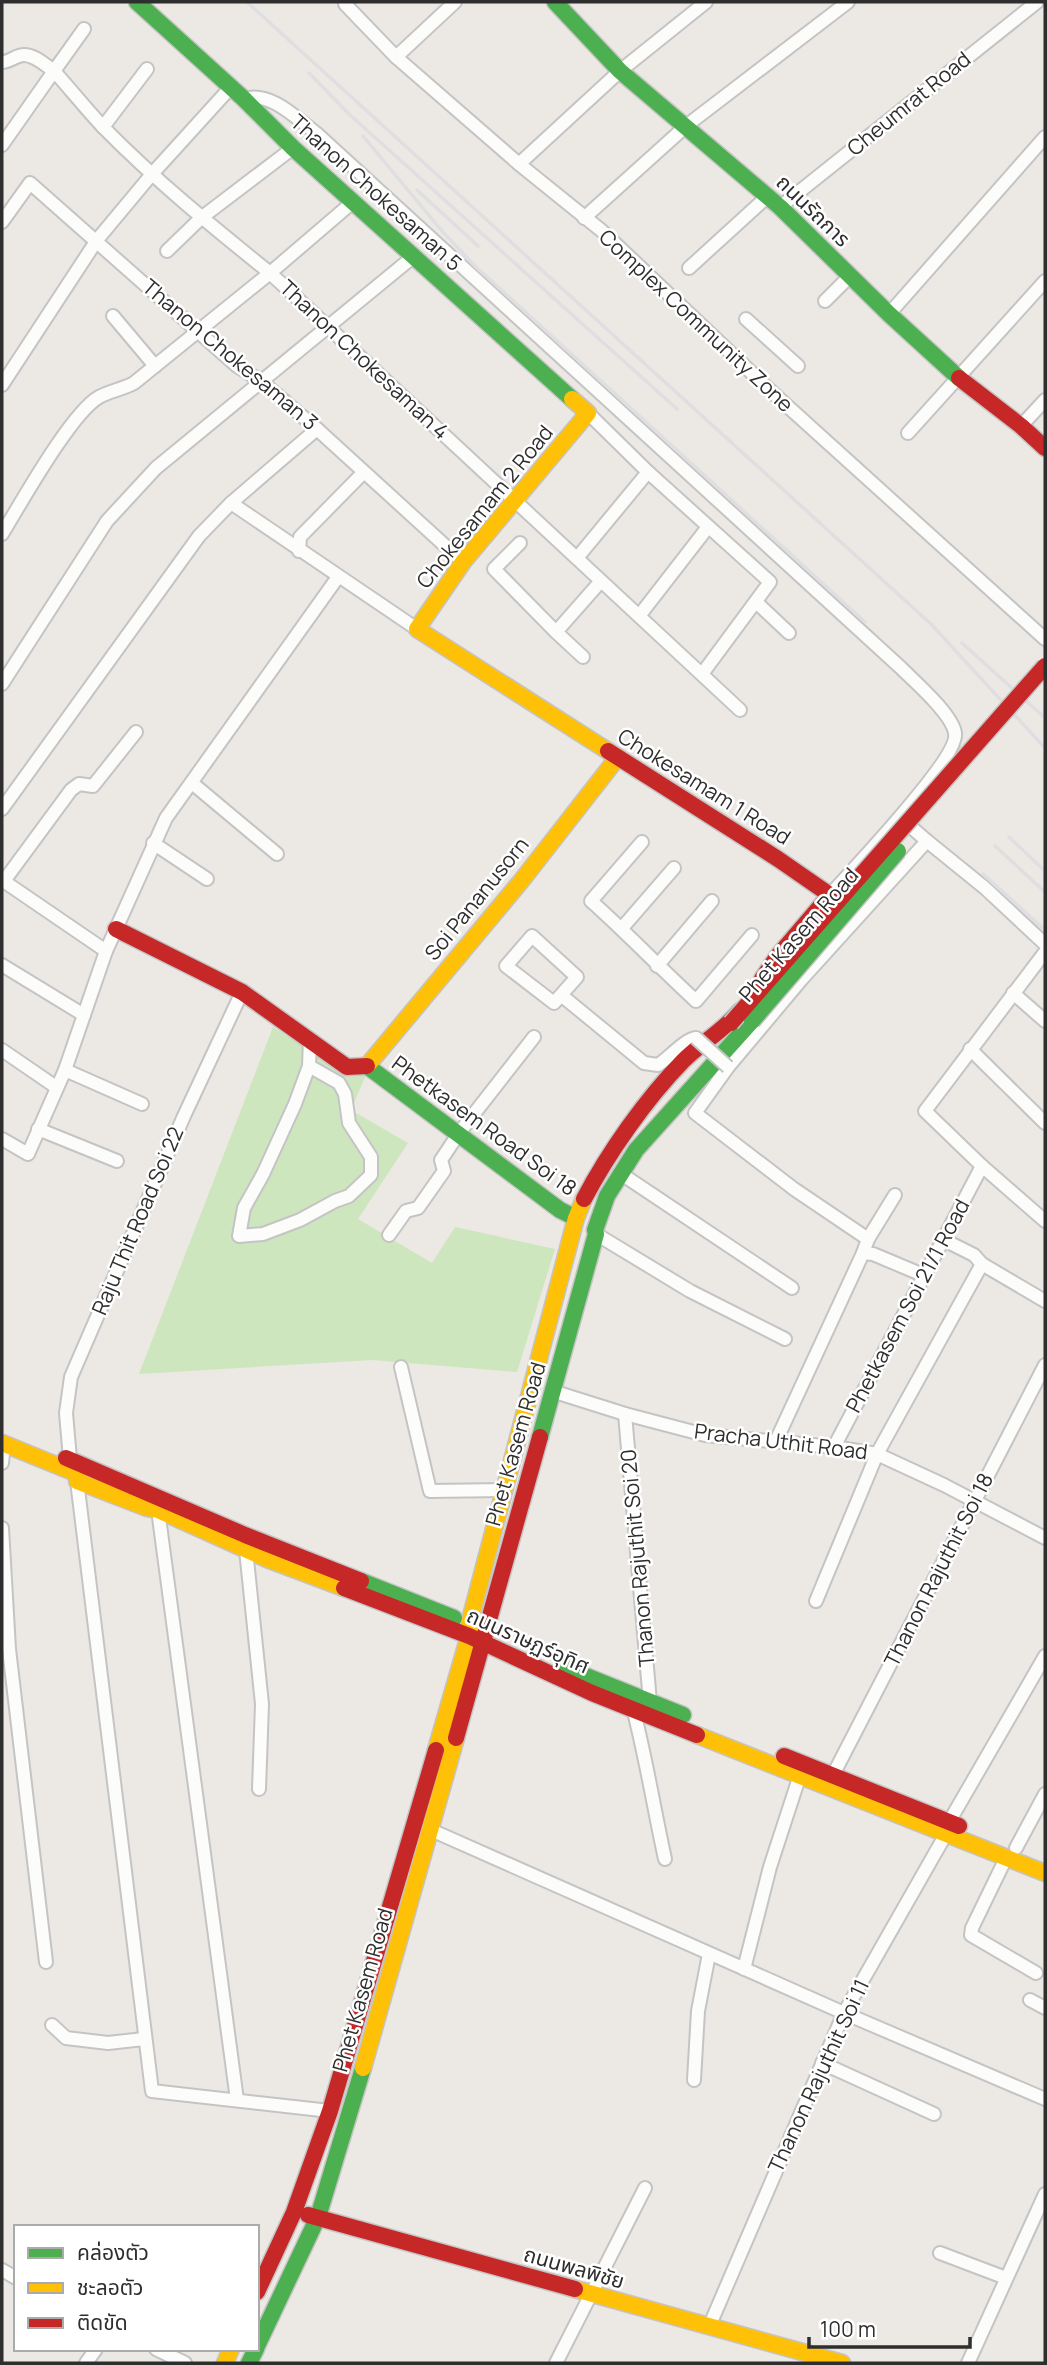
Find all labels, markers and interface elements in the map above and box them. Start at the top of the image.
street label: Cheumrat Road [841,45,976,162]
street label: Thanon Chokesaman 5 [285,108,468,277]
street label: ถนนรัถการ [771,168,857,253]
street label: Complex Community Zone [594,223,800,418]
street label: Thanon Chokesaman 3 [137,272,324,436]
street label: Thanon Chokesaman 4 [274,273,455,445]
street label: Chokesamam 2 Road [410,419,559,594]
street label: Chokesamam 1 Road [613,722,796,851]
street label: Soi Pananusorn [418,831,535,966]
street label: Phet Kasem Road [732,861,864,1007]
street label: Phetkasem Road Soi 18 [387,1049,583,1202]
street label: Raju Thit Road Soi 22 [85,1122,189,1319]
street label: Phetkasem Soi 21/1 Road [839,1194,975,1417]
street label: Phet Kasem Road [478,1359,552,1529]
street label: Pracha Uthit Road [693,1416,869,1466]
street label: Thanon Rajuthit Soi 20 [614,1448,660,1668]
street label: Thanon Rajuthit Soi 18 [877,1468,999,1671]
street label: ถนนราษฏร์อุทิศ [463,1601,594,1680]
street label: Phet Kasem Road [325,1905,399,2075]
street label: Thanon Rajuthit Soi 11 [761,1974,875,2177]
legend [14,2225,259,2351]
text: คล่องตัว [77,2238,149,2266]
street label: ถนนพลพิชัย [521,2239,628,2295]
text: ชะลอตัว [77,2273,143,2301]
scale bar [809,2306,970,2350]
text: ติดขัด [77,2308,128,2336]
text: 100 m [820,2315,876,2343]

